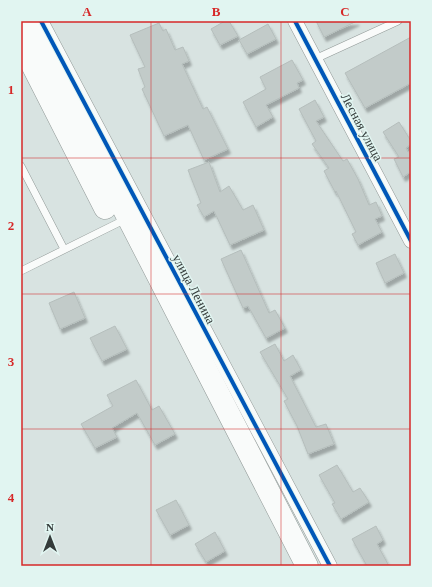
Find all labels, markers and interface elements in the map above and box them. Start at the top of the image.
text: A [82,4,92,19]
text: B [212,4,221,19]
text: C [340,4,350,19]
text: 1 [8,82,14,97]
street label: Лесная улица [338,91,386,164]
text: 2 [8,218,14,233]
street label: улица Ленина [169,252,219,326]
text: 3 [8,354,15,369]
text: 4 [8,490,15,505]
north arrow [30,517,70,557]
text: N [46,521,54,533]

